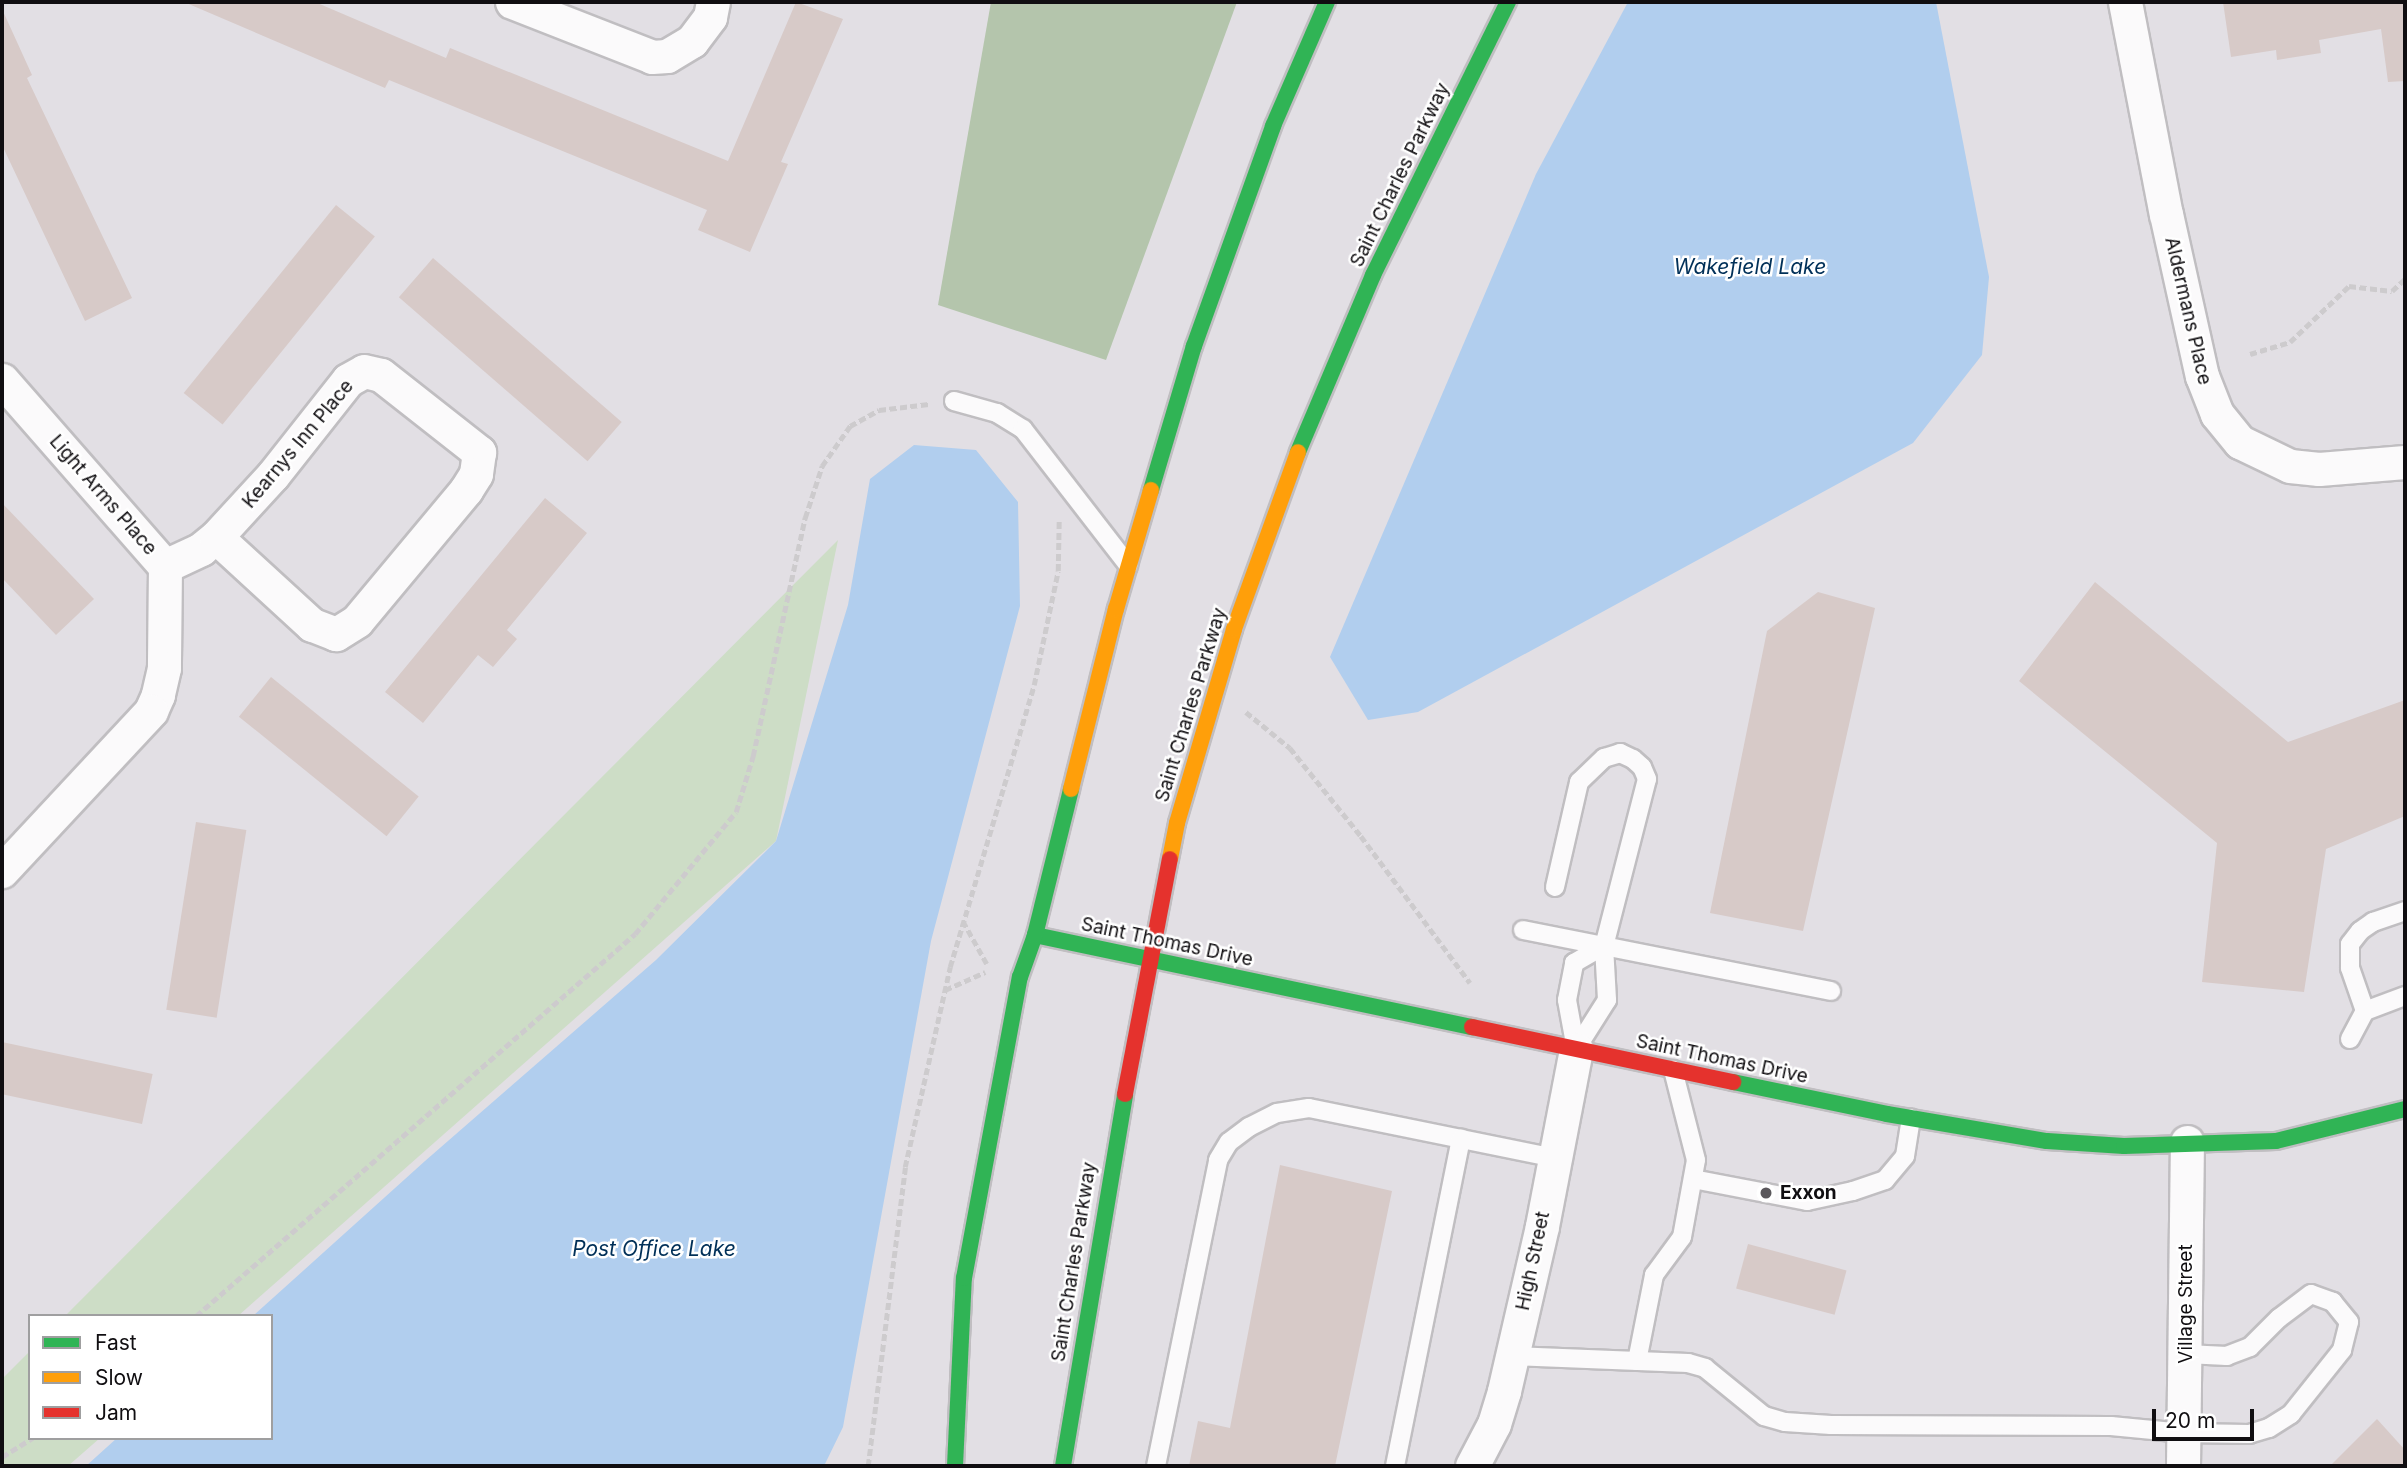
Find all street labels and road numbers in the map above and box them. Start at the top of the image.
street label: Saint Charles Parkway [1346,79,1454,271]
street label: Aldermans Place [2160,235,2216,387]
street label: Kearnys Inn Place [238,375,358,513]
street label: Light Arms Place [45,430,161,560]
street label: Saint Charles Parkway [1151,605,1231,805]
street label: Saint Thomas Drive [1079,913,1255,971]
street label: Saint Thomas Drive [1634,1030,1810,1088]
street label: Saint Charles Parkway [1047,1161,1101,1363]
street label: High Street [1511,1209,1555,1313]
street label: Village Street [2175,1244,2197,1364]

